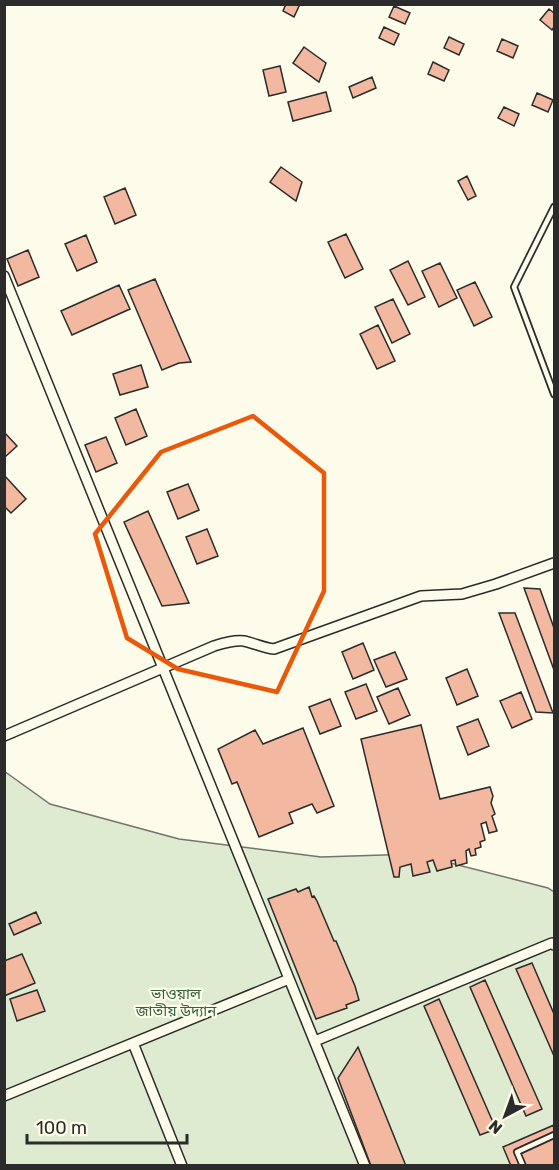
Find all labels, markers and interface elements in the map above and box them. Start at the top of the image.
park label: ভাওয়াল জাতীয় উদ্যান [135,985,217,1020]
north arrow [475,1086,535,1146]
scale bar [27,1107,188,1145]
text: N [485,1116,506,1138]
text: 100 m [36,1117,87,1139]

